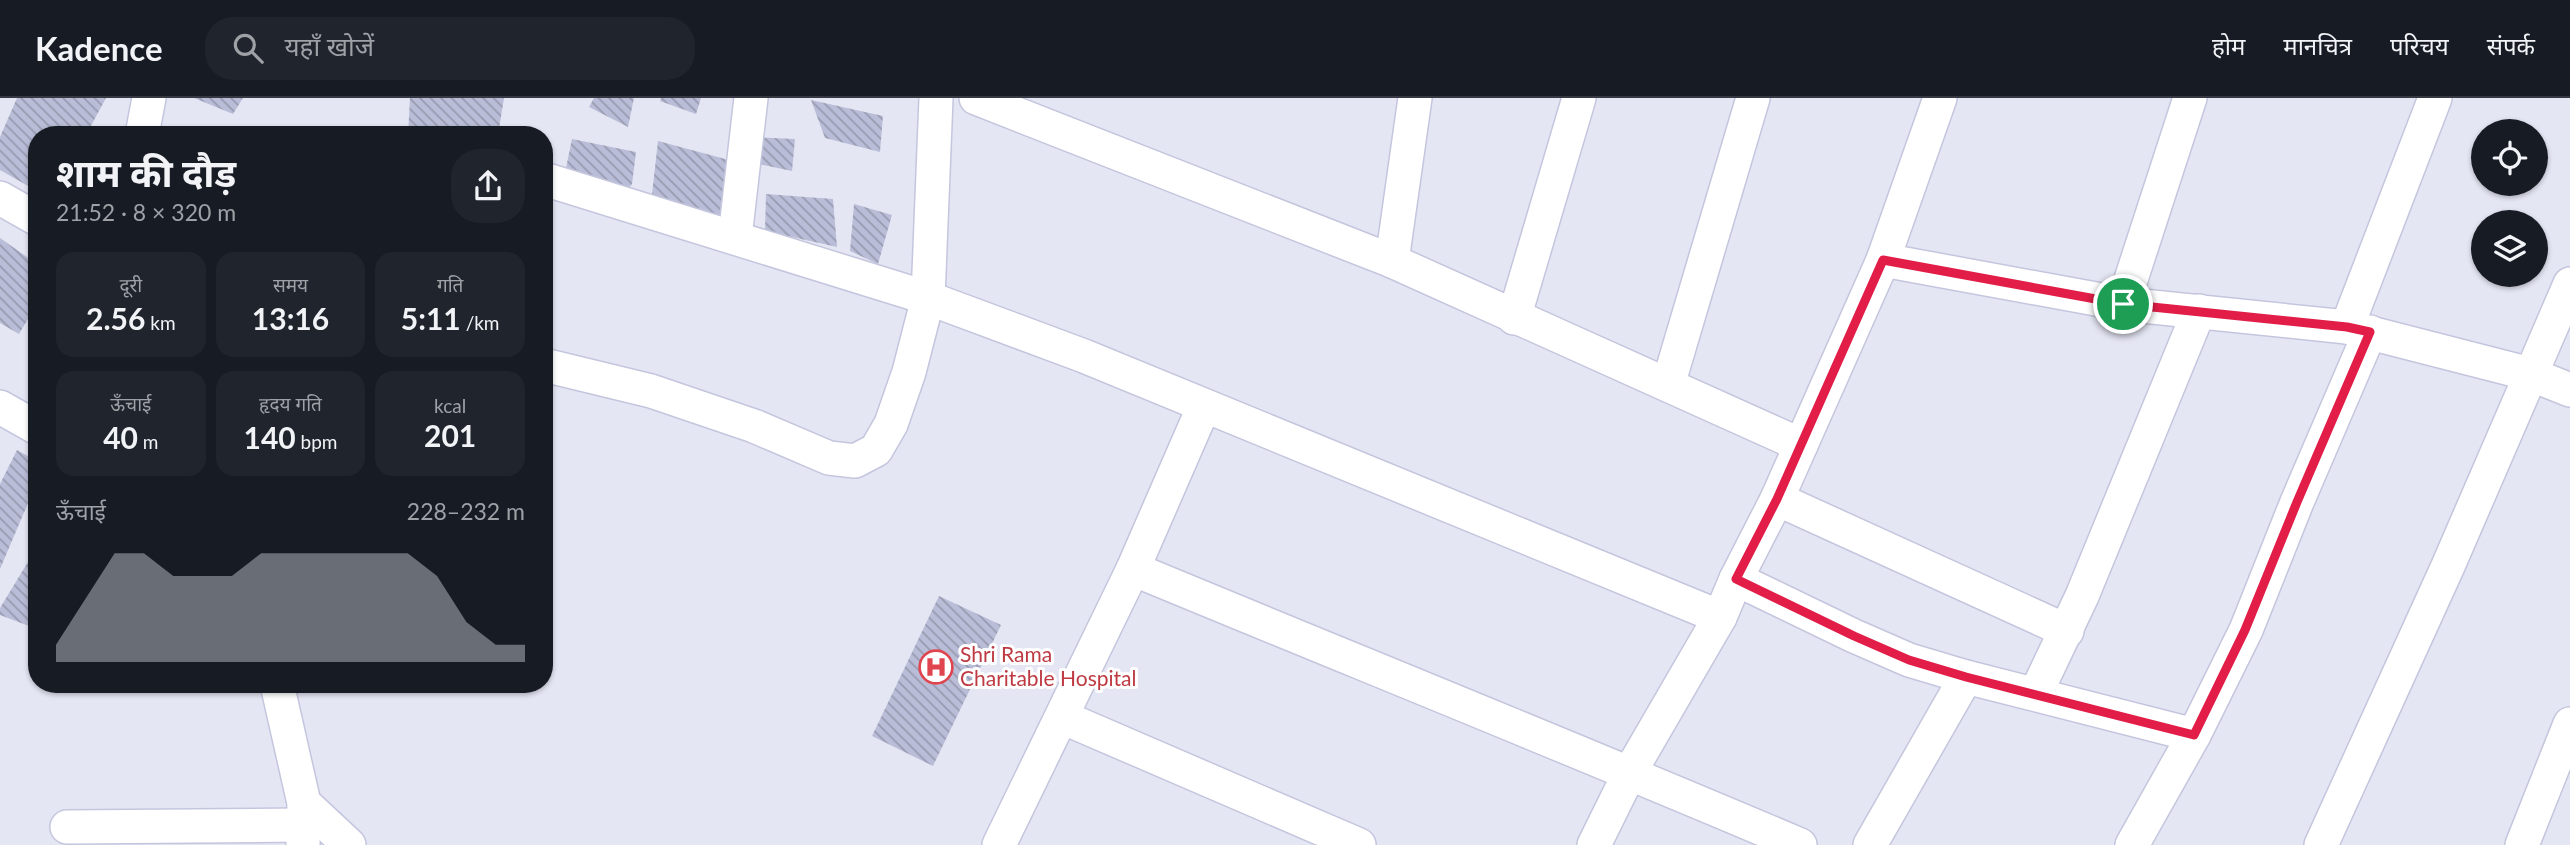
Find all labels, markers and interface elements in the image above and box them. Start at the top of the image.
search box [205,17,695,80]
text: Kadence [35,28,163,68]
icon: search [229,29,267,67]
text: यहाँ खोजें [285,30,374,62]
text: होम [2212,31,2245,60]
text: मानचित्र [2283,31,2352,60]
text: परिचय [2390,31,2449,60]
text: संपर्क [2487,31,2535,60]
map controls [2471,119,2548,287]
button: locate [2471,119,2548,196]
text: शाम की दौड़ [56,149,236,195]
button: share [451,149,525,223]
text: 21:52 · 8 × 320 m [56,198,236,226]
button: layers [2471,210,2548,287]
text: दूरी [119,273,142,296]
text: समय [273,273,308,296]
text: गति [437,273,463,296]
pin [2093,274,2153,334]
icon: arrive [2104,285,2142,323]
text: 2.56 [86,300,145,336]
text: 13:16 [252,300,329,336]
text: 5:11 [401,300,461,336]
text: km [145,311,176,334]
text: /km [461,311,500,334]
text: ऊँचाई [110,392,151,415]
text: हृदय गति [259,392,322,415]
text: kcal [434,394,466,417]
text: 201 [424,417,476,453]
text: 40 [103,419,138,455]
text: 140 [244,419,296,455]
text: m [138,430,158,453]
text: bpm [296,430,337,453]
text: ऊँचाई [56,497,106,525]
text: 228–232 m [407,497,525,525]
place label: Shri Rama Charitable Hospital [960,641,1136,690]
hospital icon: Shri Rama Charitable Hospital [917,648,955,686]

